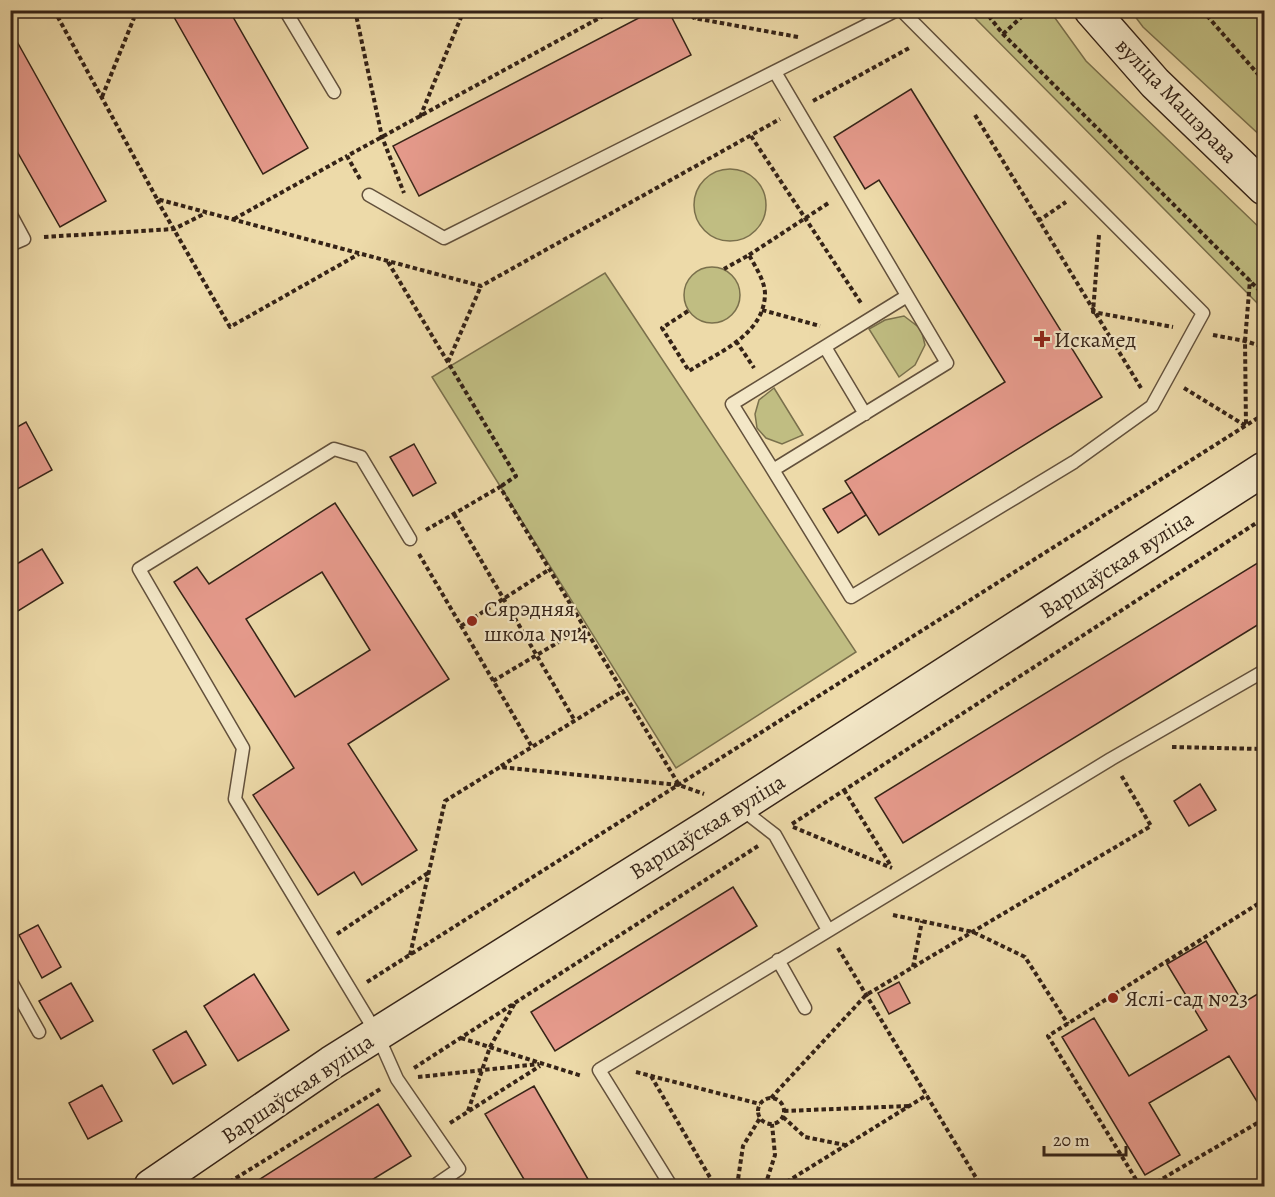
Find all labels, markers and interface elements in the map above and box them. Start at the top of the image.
street label: вуліца Машэрава [1109,32,1244,170]
place label: Искамед [1054,325,1137,355]
marker: Искамед [1035,332,1049,346]
street label: Варшаўская вуліца [1034,503,1200,626]
place label: Сярэдняя школа №14 [484,594,588,649]
marker: Сярэдняя школа №14 [465,614,479,628]
street label: Варшаўская вуліца [624,767,792,887]
place label: Яслі-сад №23 [1125,984,1248,1014]
marker: Яслі-сад №23 [1106,991,1120,1005]
street label: Варшаўская вуліца [215,1026,380,1151]
scale bar [1044,1119,1126,1157]
text: 20 m [1053,1128,1090,1152]

